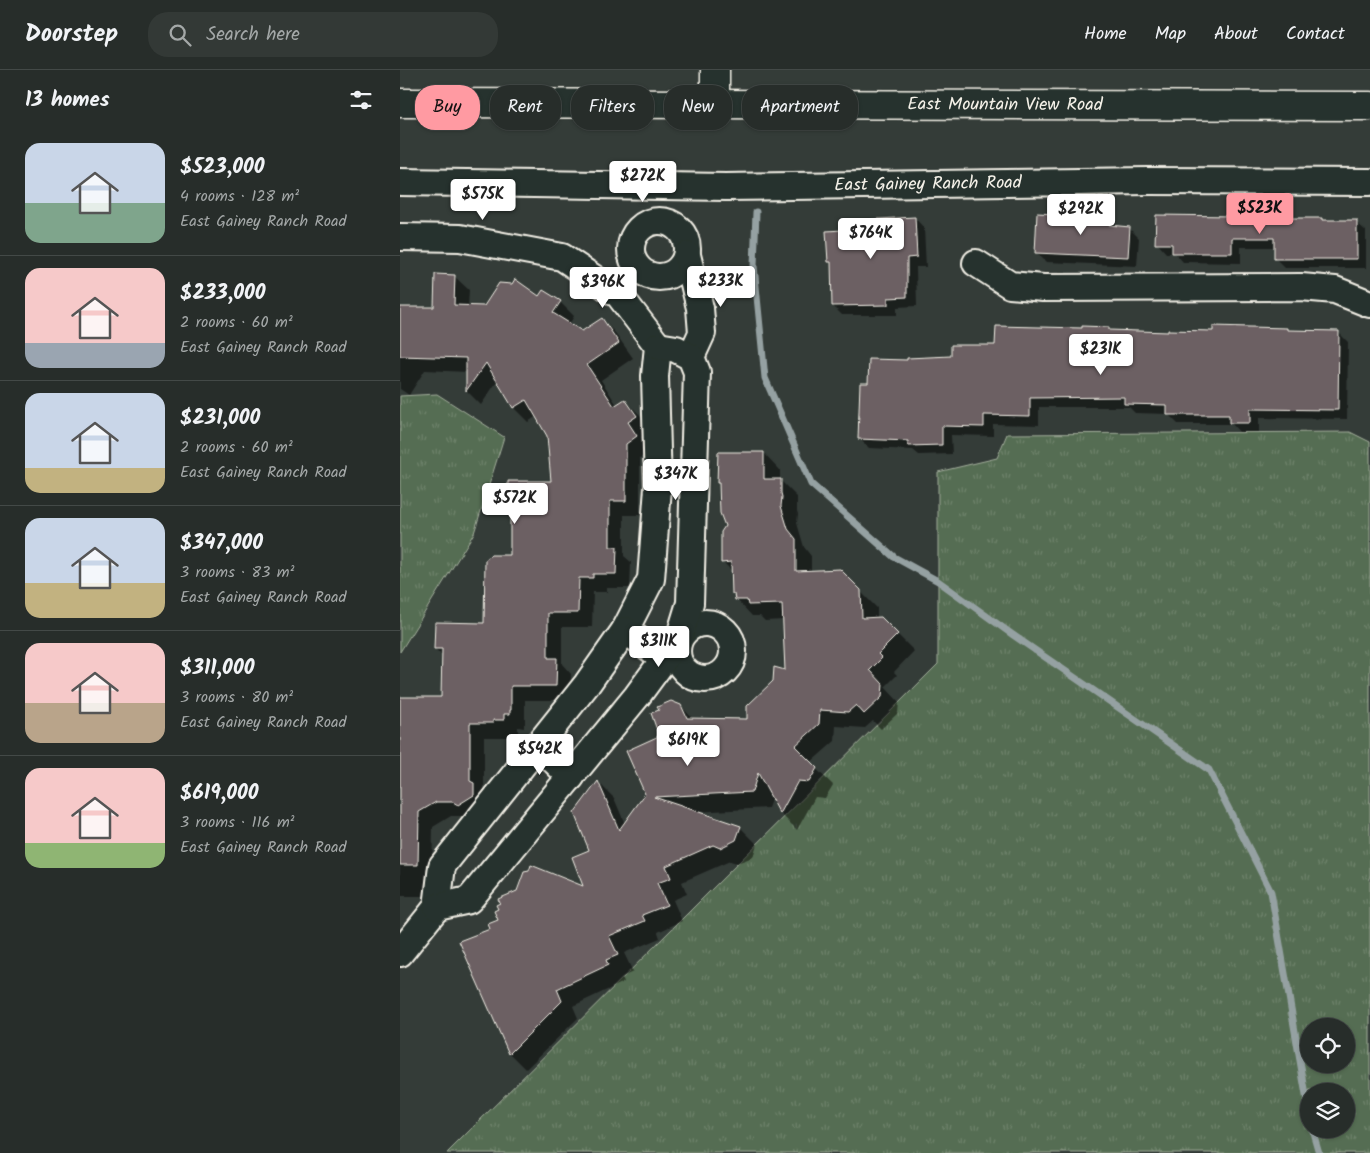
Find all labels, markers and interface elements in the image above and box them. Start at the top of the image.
search box [148,12,498,57]
text: Doorstep [25,15,118,54]
text: Search here [206,20,300,50]
text: Home [1084,20,1127,49]
text: Map [1155,20,1186,49]
text: About [1214,20,1258,49]
text: Contact [1286,20,1345,49]
icon: search [166,21,194,49]
text: 13 homes [25,84,110,117]
chip: Buy [415,85,480,130]
chip: Rent [490,85,561,130]
chip: Filters [571,85,654,130]
chip: New [664,85,732,130]
chip: Apartment [742,85,858,130]
icon: filters [347,86,375,114]
street label: East Mountain View Road [907,90,1104,120]
text: $523,000 [180,151,265,184]
pin: $272K [608,160,678,203]
icon: home [65,163,125,223]
text: $272K [620,164,666,189]
street label: East Gainey Ranch Road [834,168,1023,200]
pin: $575K [448,178,518,221]
text: $575K [462,182,504,207]
text: 4 rooms · 128 m² [180,184,299,209]
pin: $523K [1225,192,1295,235]
pin: $292K [1046,194,1116,236]
text: $523K [1237,196,1283,221]
text: $292K [1058,197,1104,222]
text: East Gainey Ranch Road [180,209,347,234]
pin: $764K [836,218,906,260]
text: $764K [849,221,893,246]
pin: $396K [568,266,638,309]
pin: $233K [686,266,756,308]
text: $233K [698,269,744,294]
text: $396K [581,270,625,295]
text: $233,000 [180,277,265,310]
icon: home [65,288,125,348]
text: 2 rooms · 60 m² [180,310,293,335]
pin: $231K [1066,334,1136,376]
text: East Gainey Ranch Road [180,335,347,360]
text: $231K [1080,337,1122,362]
text: $231,000 [180,402,260,435]
icon: home [65,413,125,473]
text: 2 rooms · 60 m² [180,435,293,460]
pin: $347K [641,458,711,501]
text: East Gainey Ranch Road [180,460,347,485]
text: $347K [654,462,698,487]
pin: $572K [480,482,550,525]
text: $572K [493,486,537,511]
text: $347,000 [180,527,263,560]
icon: home [65,538,125,598]
text: 3 rooms · 83 m² [180,560,294,585]
text: East Gainey Ranch Road [180,585,347,610]
pin: $311K [624,626,694,668]
text: $311K [640,629,678,654]
text: $311,000 [180,652,254,685]
icon: home [65,663,125,723]
text: 3 rooms · 80 m² [180,685,293,710]
text: East Gainey Ranch Road [180,710,347,735]
pin: $619K [653,724,723,767]
text: $619K [668,728,708,753]
pin: $542K [505,734,575,776]
text: $542K [517,737,563,762]
text: $619,000 [180,777,259,810]
icon: home [65,788,125,848]
text: 3 rooms · 116 m² [180,810,295,835]
text: East Gainey Ranch Road [180,835,347,860]
map controls [1300,1018,1355,1138]
button: locate [1300,1018,1355,1073]
button: layers [1300,1083,1355,1138]

